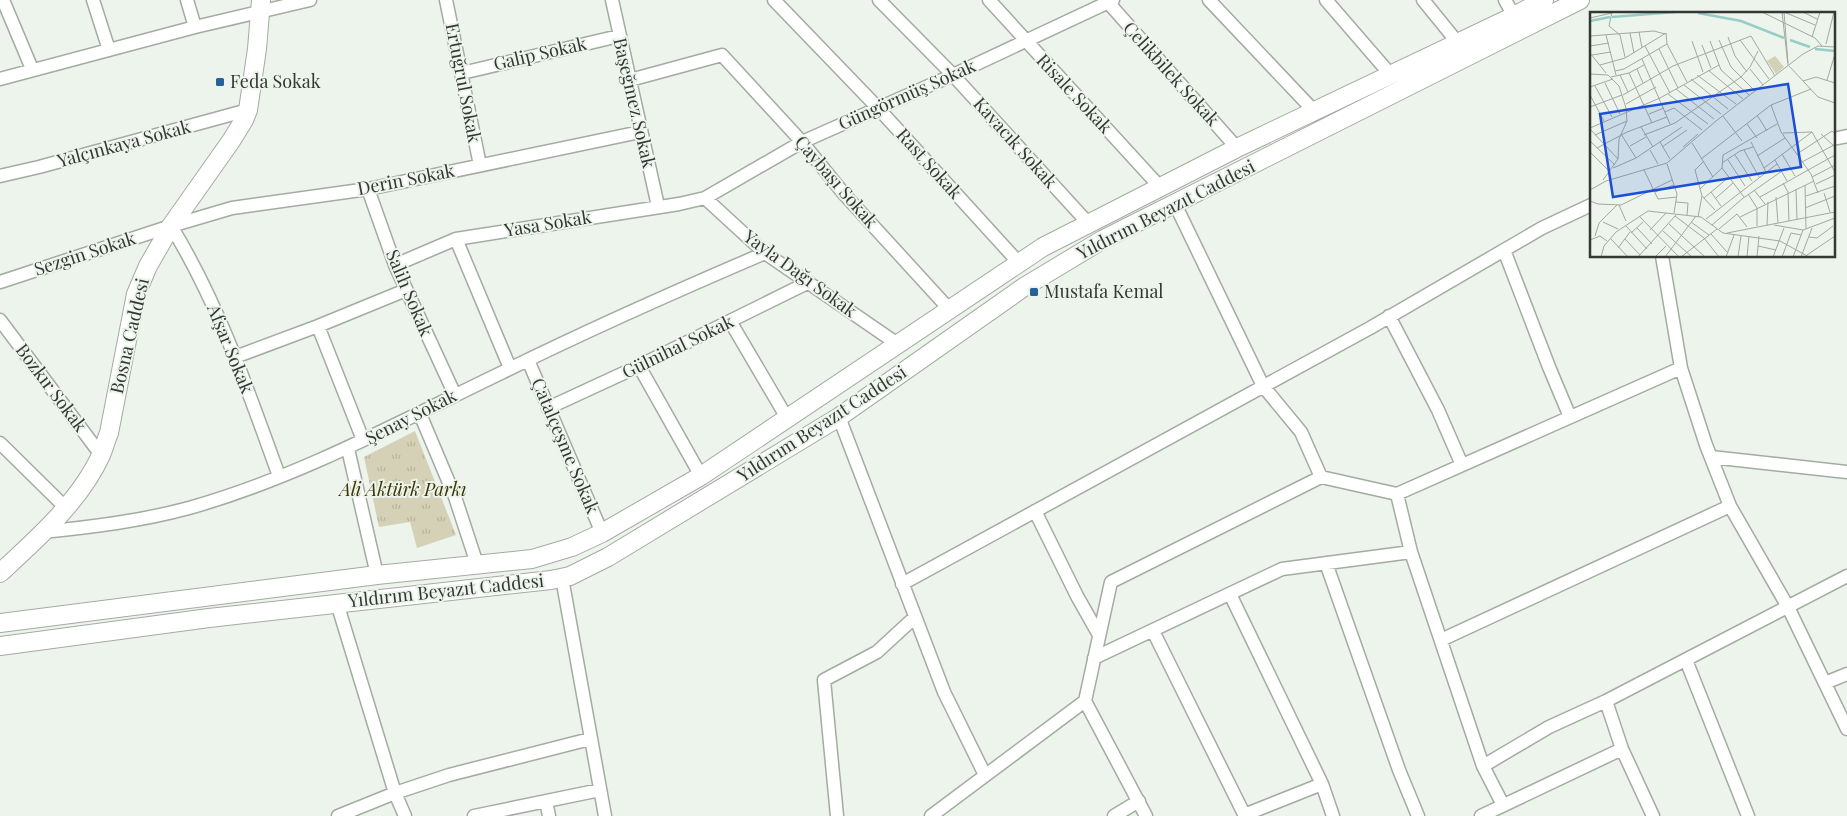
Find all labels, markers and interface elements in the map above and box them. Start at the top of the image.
inset map [1590,12,1834,258]
street label: Çelikbilek Sokak [1118,16,1225,131]
street label: Ertuğrul Sokak [441,21,487,145]
street label: Galip Sokak [491,31,589,75]
street label: Başeğmez Sokak [608,35,662,170]
street label: Risale Sokak [1032,48,1118,138]
street label: Güngörmüş Sokak [834,53,979,135]
place label: Feda Sokak [230,69,321,93]
marker: Feda Sokak [214,76,226,88]
street label: Kavacık Sokak [969,92,1063,193]
street label: Yalçınkaya Sokak [54,114,193,173]
street label: Rast Sokak [892,123,968,204]
street label: Çaybaşı Sokak [790,130,884,233]
street label: Yıldırım Beyazıt Caddesi [1071,154,1259,265]
street label: Derin Sokak [355,158,457,200]
street label: Yasa Sokak [502,204,593,242]
street label: Yayla Dağı Sokak [738,223,862,322]
street label: Sezgin Sokak [31,225,139,281]
street label: Salih Sokak [381,245,439,340]
street label: Bosna Caddesi [104,276,154,396]
place label: Mustafa Kemal [1044,279,1164,303]
marker: Mustafa Kemal [1028,286,1040,298]
street label: Afşar Sokak [202,299,260,397]
street label: Gülnihal Sokak [618,309,737,384]
street label: Bozkır Sokak [11,338,93,437]
street label: Yıldırım Beyazıt Caddesi [731,359,911,487]
street label: Çatalçeşme Sokak [527,374,605,517]
street label: Şenay Sokak [361,383,460,449]
park label: Ali Aktürk Parkı [338,477,466,501]
street label: Yıldırım Beyazıt Caddesi [346,568,545,612]

